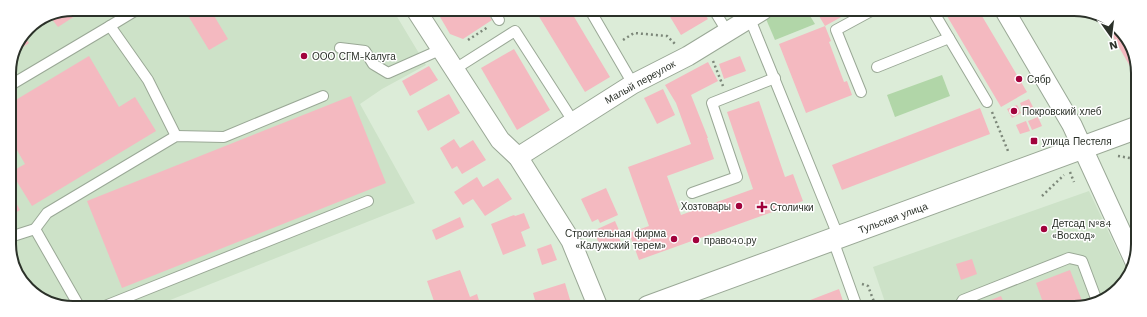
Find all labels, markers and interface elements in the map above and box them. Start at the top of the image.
north arrow [1091,16,1131,56]
text: N [1108,38,1119,53]
marker: ООО СГМ-Калуга [299,51,309,61]
place label: ООО СГМ-Калуга [312,51,396,62]
street label: Малый переулок [603,58,678,106]
marker: Сябр [1014,74,1024,84]
place label: Сябр [1027,74,1051,85]
marker: Покровский хлеб [1009,106,1019,116]
place label: Покровский хлеб [1022,106,1102,117]
marker: улица Пестеля [1029,136,1039,146]
place label: улица Пестеля [1042,136,1112,147]
street label: Тульская улица [857,200,930,236]
place label: Хозтовары [681,201,731,212]
marker: Хозтовары [734,201,744,211]
marker: Столички [757,202,767,212]
place label: Столички [770,202,814,213]
place label: Детсад №84 «Восход» [1052,218,1112,241]
marker: Детсад №84 «Восход» [1039,224,1049,234]
place label: Строительная фирма «Калужский терем» [565,228,666,251]
marker: Строительная фирма «Калужский терем» [669,234,679,244]
marker: право40.ру [691,235,701,245]
place label: право40.ру [704,235,757,246]

